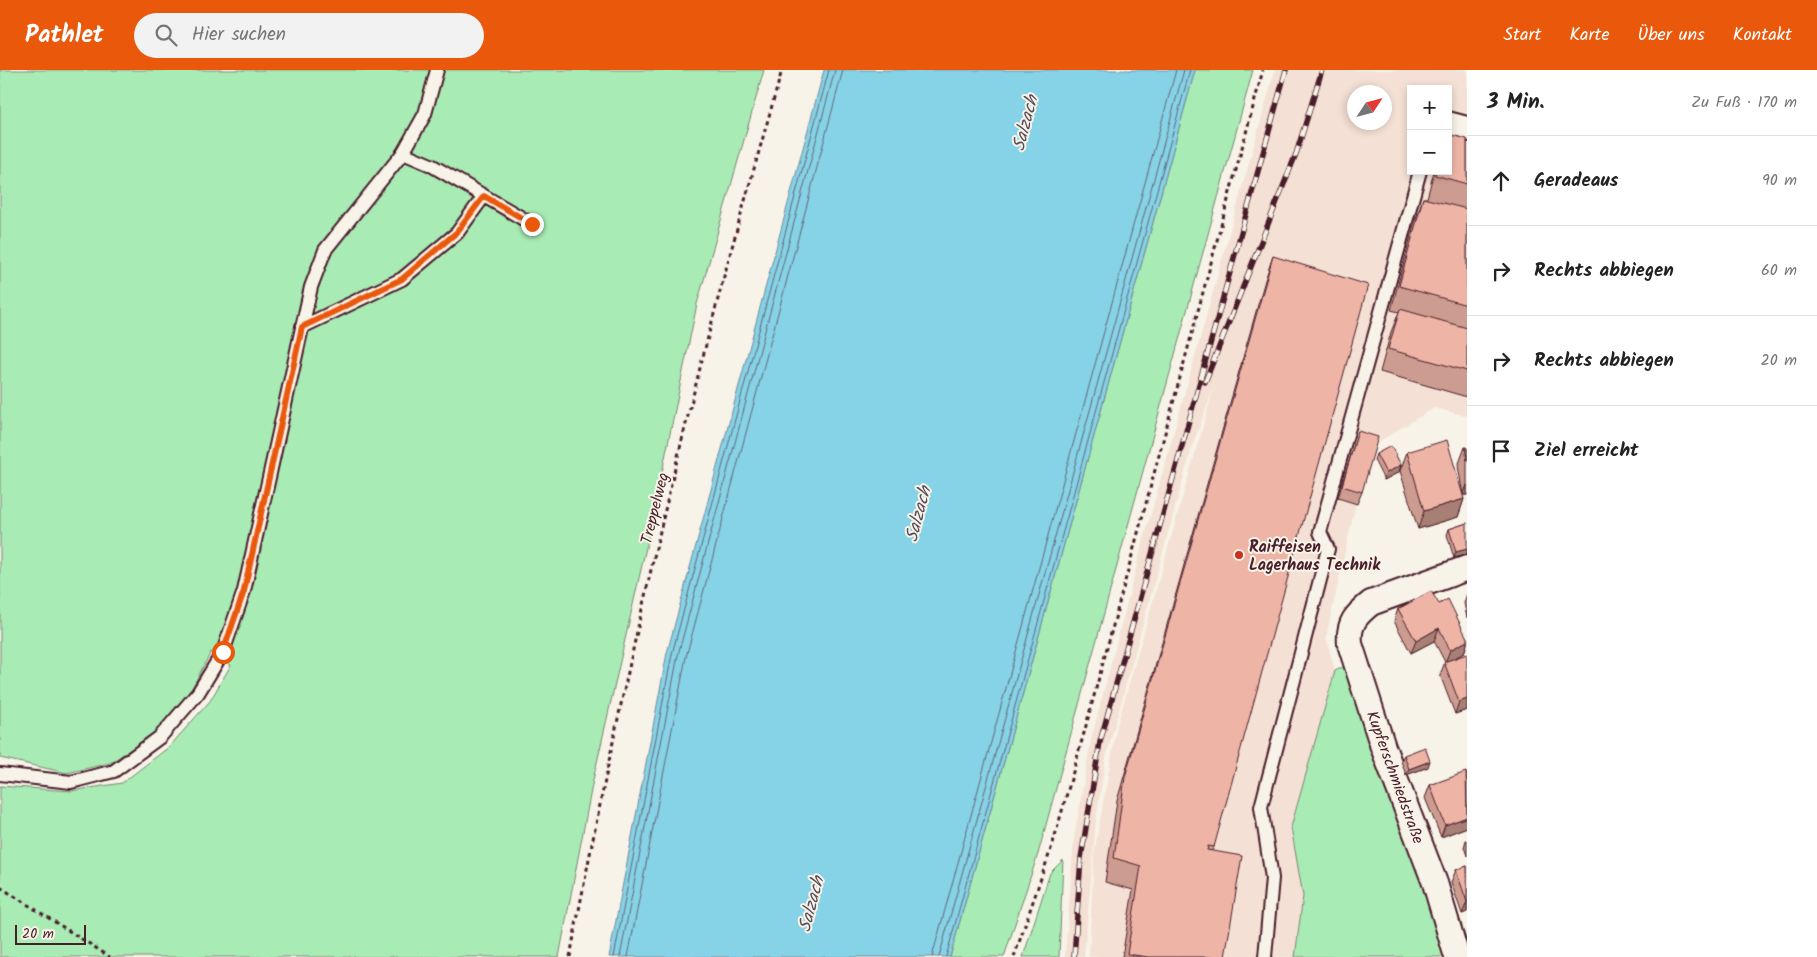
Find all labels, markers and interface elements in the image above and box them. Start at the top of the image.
search box [134,13,484,58]
text: Pathlet [25,16,104,55]
text: Hier suchen [192,20,286,50]
icon: search [152,21,180,49]
text: Start [1503,21,1541,50]
text: Karte [1569,21,1609,50]
text: Über uns [1637,21,1705,50]
text: Kontakt [1733,21,1792,50]
north arrow [1347,85,1392,130]
map controls [1407,85,1452,175]
button: + [1407,85,1452,130]
text: 3 Min. [1487,86,1545,119]
text: Zu Fuß · 170 m [1691,90,1797,115]
water label: Salzach [1005,91,1048,154]
button: − [1407,130,1452,175]
text: Geradeaus [1534,166,1619,196]
icon: ahead [1487,167,1515,195]
text: 90 m [1762,168,1797,193]
route end [521,213,544,236]
text: Rechts abbiegen [1534,256,1674,286]
icon: right [1487,257,1515,285]
text: 60 m [1761,258,1797,283]
text: Rechts abbiegen [1534,346,1674,376]
icon: right [1487,347,1515,375]
text: 20 m [1761,348,1797,373]
text: Ziel erreicht [1534,436,1639,466]
icon: arrive [1487,437,1515,465]
street label: Treppelweg [634,470,676,547]
water label: Salzach [898,482,941,545]
place label: Raiffeisen Lagerhaus Technik [1249,535,1381,578]
marker: Raiffeisen Lagerhaus Technik [1233,549,1245,561]
route start [212,641,235,664]
street label: Kupferschmiedstraße [1359,707,1430,848]
water label: Salzach [791,872,834,935]
scale bar [15,922,86,945]
text: 20 m [22,923,54,945]

